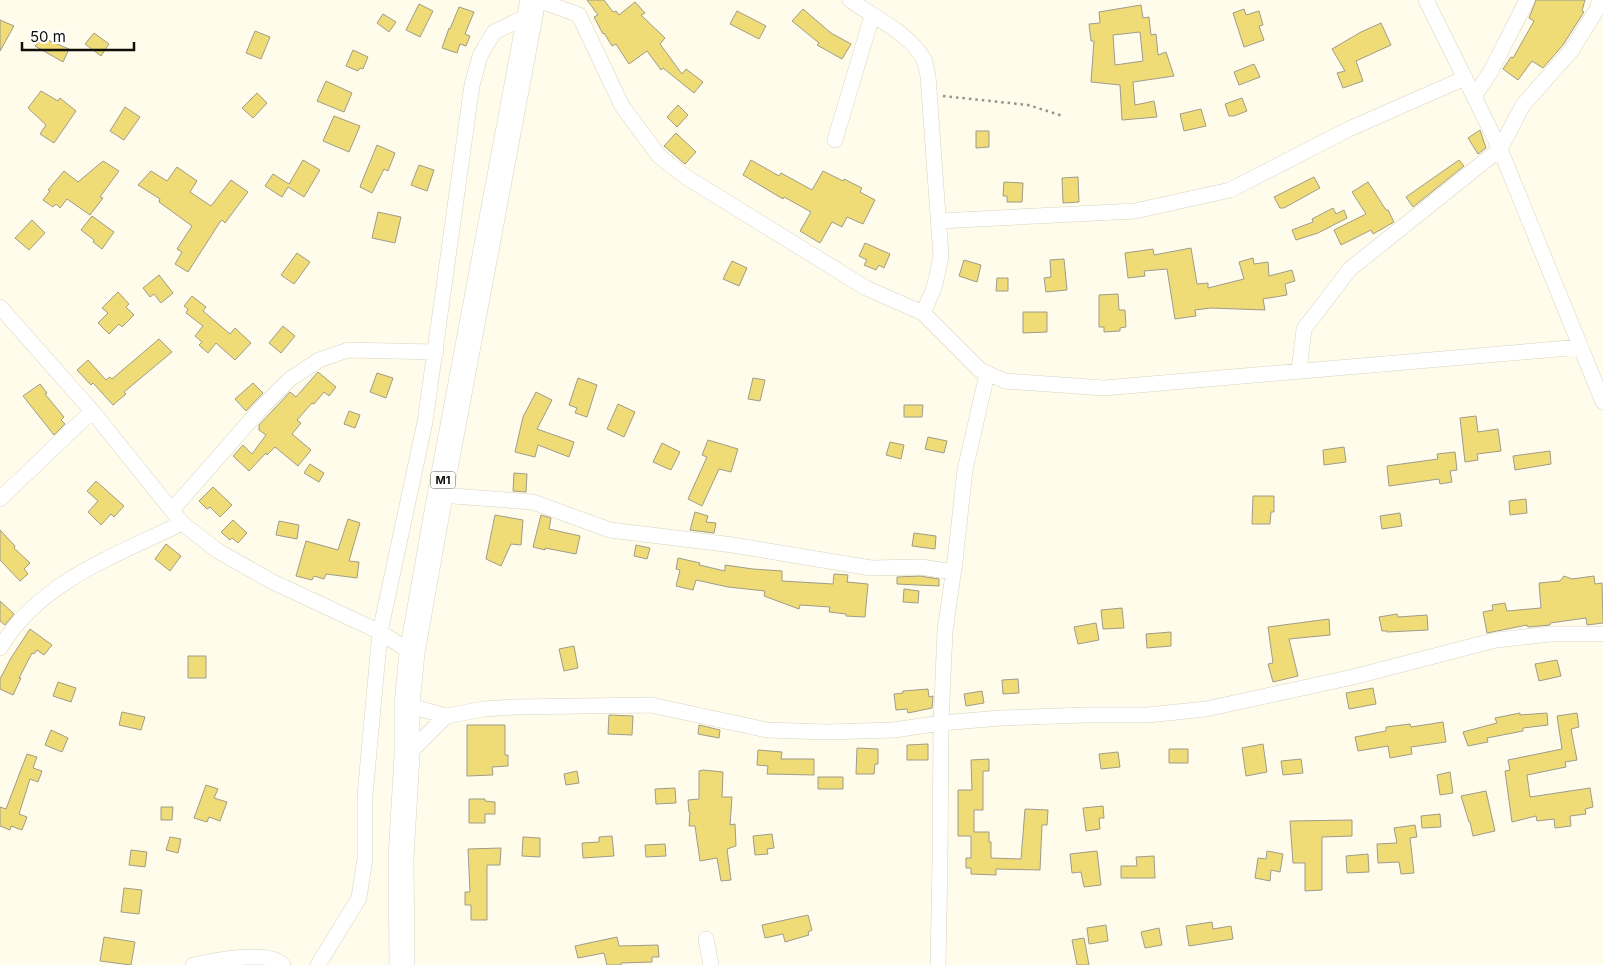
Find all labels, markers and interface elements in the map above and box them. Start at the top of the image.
scale bar [22,20,135,52]
text: 50 m [30,27,66,46]
road number: M1 [430,472,456,488]

